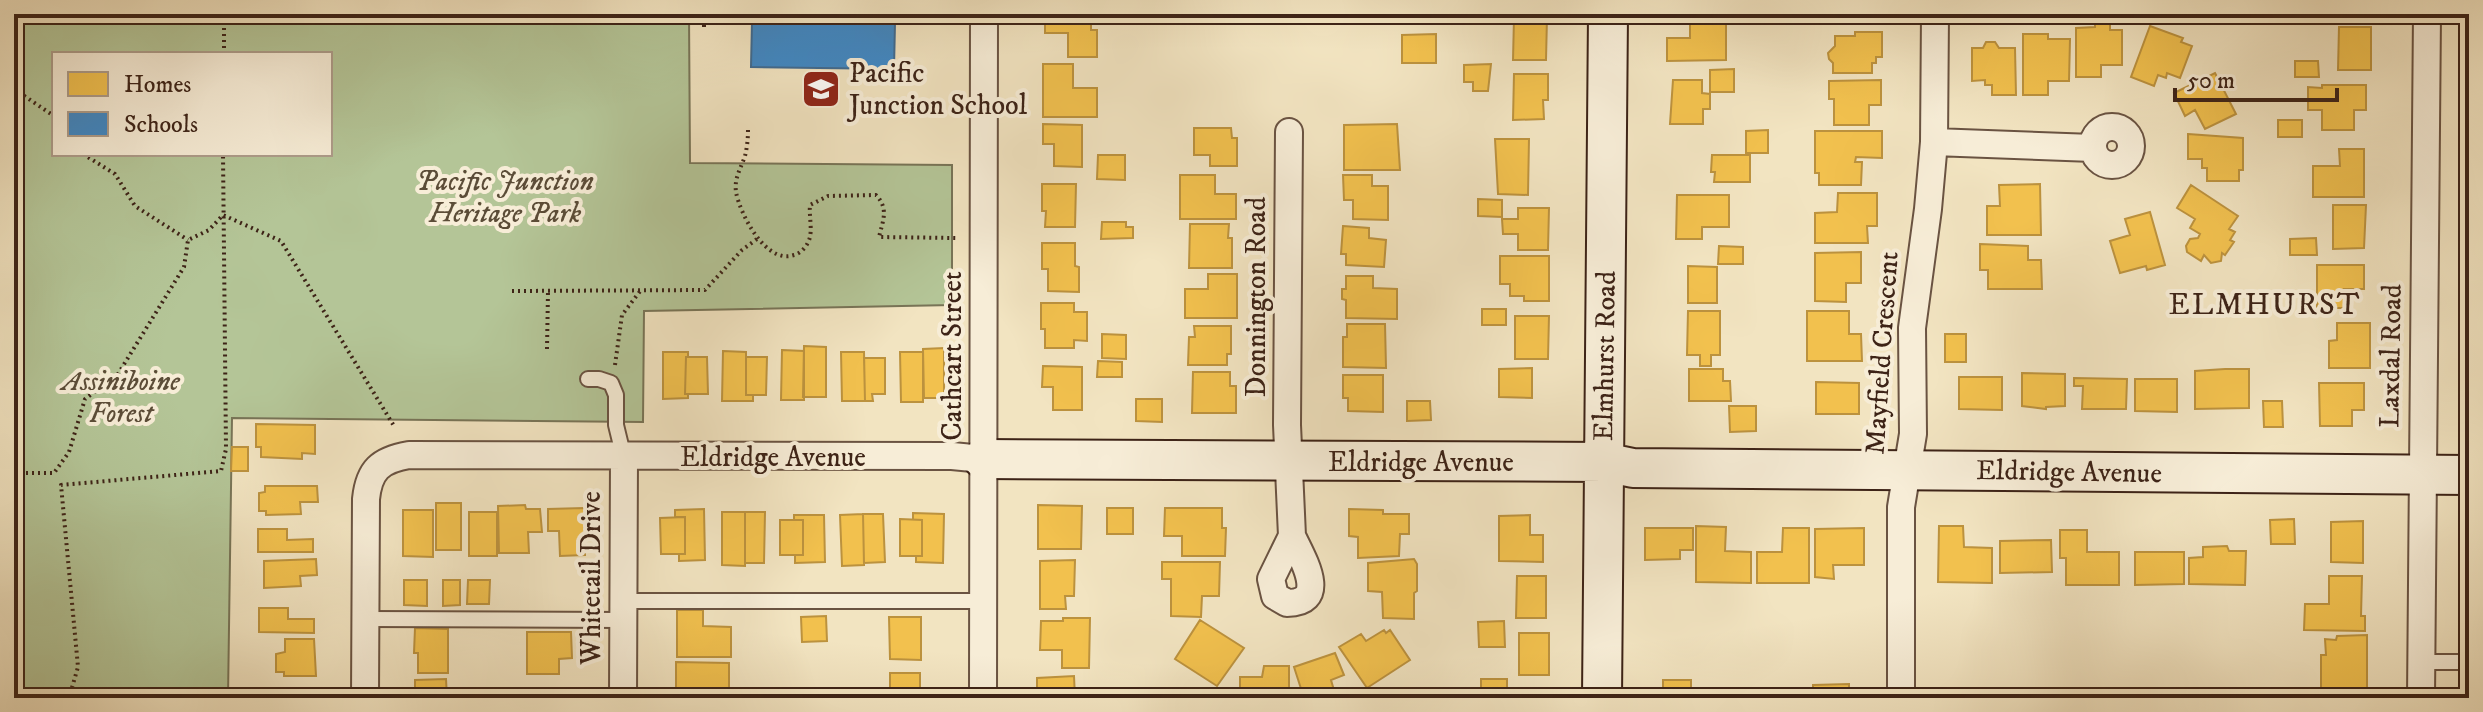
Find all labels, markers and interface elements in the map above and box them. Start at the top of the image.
legend [52,52,332,156]
scale bar [2175,52,2337,102]
place label: Pacific Junction School [846,56,1028,123]
text: 50 m [2187,66,2235,96]
school or university icon: Pacific Junction School [800,68,842,110]
text: Homes [124,70,191,100]
text: Schools [124,110,198,140]
park label: Pacific Junction Heritage Park [416,164,594,231]
street label: Donnington Road [1239,197,1274,397]
street label: Mayfield Crescent [1857,250,1907,456]
street label: Cathcart Street [935,271,970,441]
street label: Elmhurst Road [1586,271,1624,441]
street label: Laxdal Road [2372,284,2410,428]
district label: ELMHURST [2168,287,2362,324]
park label: Assiniboine Forest [59,364,181,431]
street label: Eldridge Avenue [680,440,866,475]
street label: Eldridge Avenue [1328,445,1514,480]
street label: Eldridge Avenue [1976,453,2162,491]
street label: Whitetail Drive [574,491,609,666]

